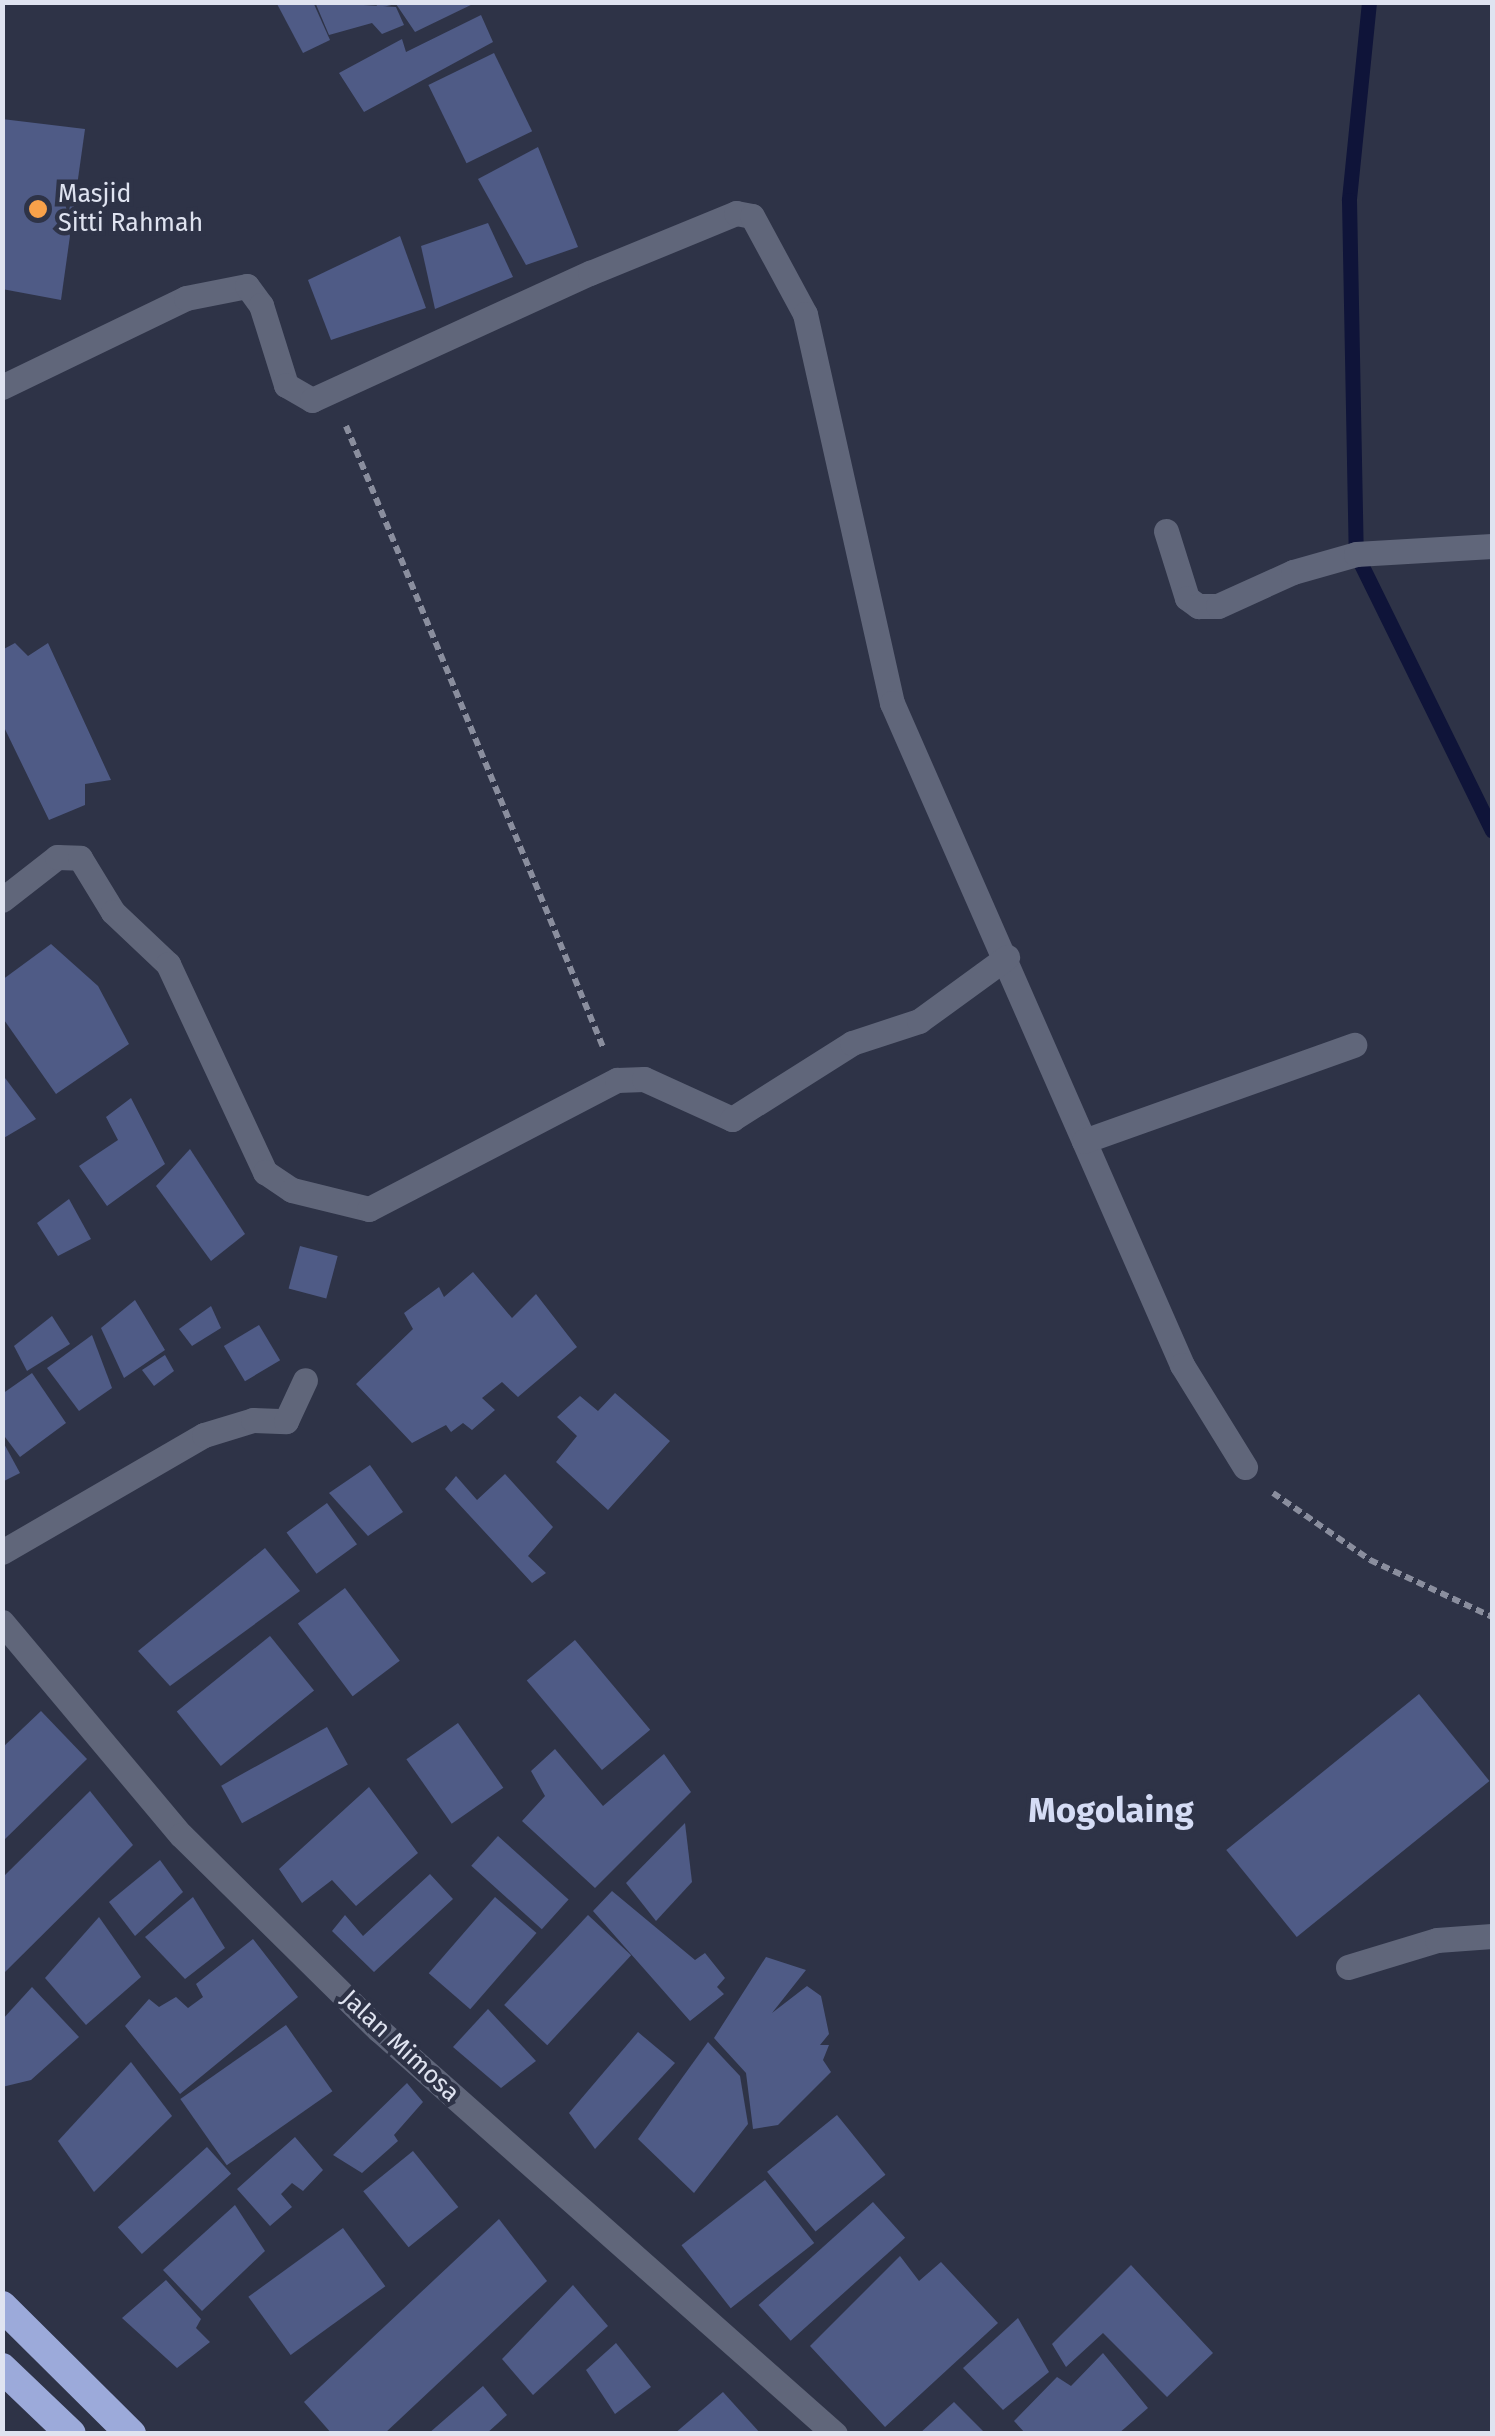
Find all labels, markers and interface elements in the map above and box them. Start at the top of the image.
place label: Masjid Sitti Rahmah [58,180,203,239]
marker: Masjid Sitti Rahmah [27,198,49,220]
district label: Mogolaing [1028,1789,1194,1831]
street label: Jalan Mimosa [335,1984,465,2108]

